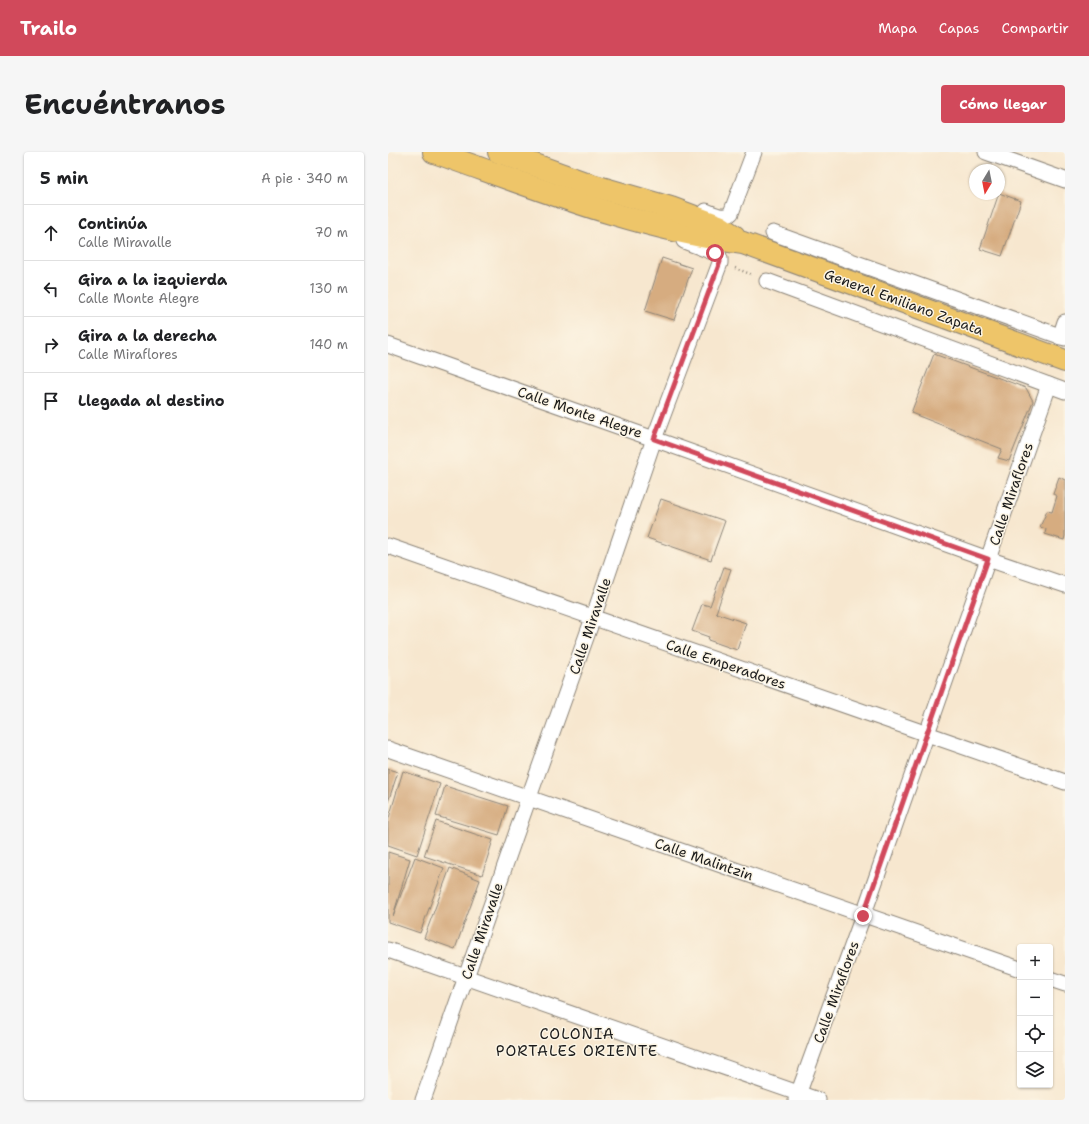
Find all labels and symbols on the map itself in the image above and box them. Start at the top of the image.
north arrow [969,164,1005,200]
route start [706,244,724,262]
street label: General Emiliano Zapata [822,265,986,339]
street label: Calle Monte Alegre [515,382,645,442]
street label: Calle Miraflores [985,440,1037,548]
street label: Calle Miravalle [565,575,615,677]
street label: Calle Emperadores [664,635,788,693]
street label: Calle Malintzin [652,834,756,884]
street label: Calle Miravalle [457,880,507,982]
route end [854,907,872,925]
street label: Calle Miraflores [809,938,863,1046]
district label: COLONIA PORTALES ORIENTE [496,1024,658,1061]

